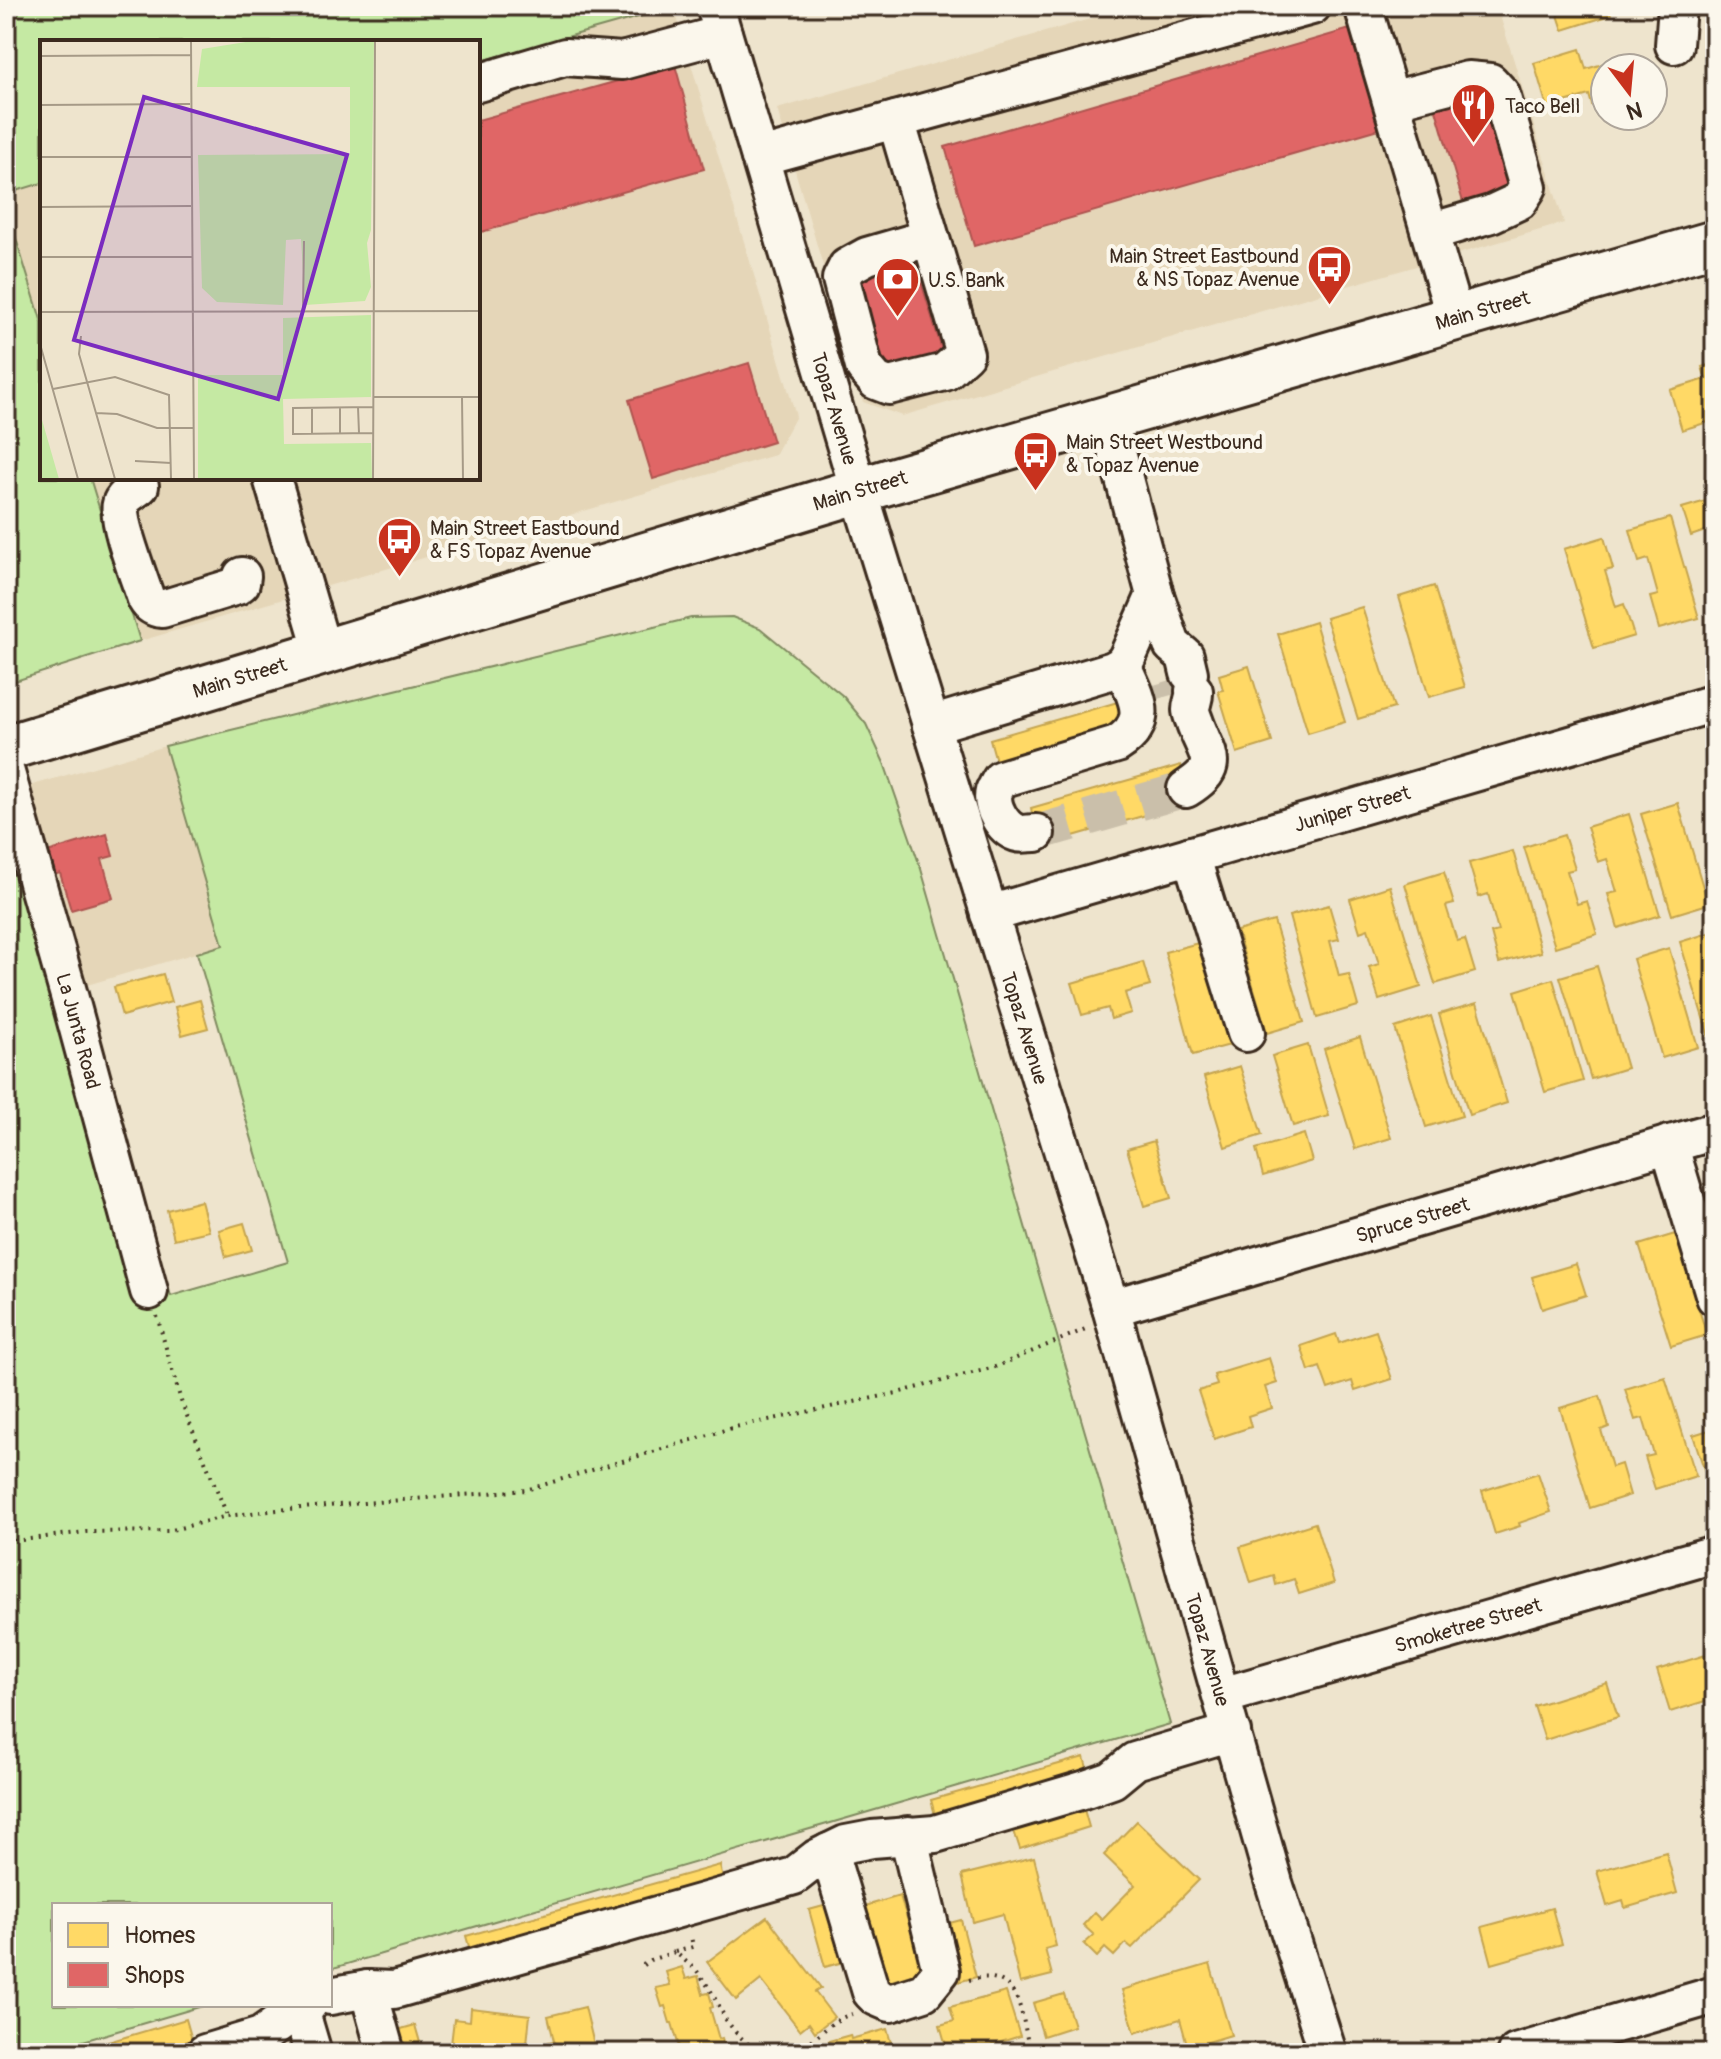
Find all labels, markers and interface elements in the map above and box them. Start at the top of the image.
inset map [40,40,480,480]
north arrow [1589,52,1669,132]
restaurant icon: Taco Bell [1450,82,1498,145]
place label: Taco Bell [1505,94,1580,119]
text: N [1623,95,1645,126]
bus stop icon: Main Street Eastbound & NS Topaz Avenue [1306,243,1354,306]
place label: Main Street Eastbound & NS Topaz Avenue [1109,244,1299,292]
bank icon: U.S. Bank [873,256,921,319]
place label: U.S. Bank [928,268,1005,293]
street label: Main Street [1432,285,1534,336]
street label: Topaz Avenue [806,350,863,468]
bus stop icon: Main Street Westbound & Topaz Avenue [1011,429,1059,492]
place label: Main Street Westbound & Topaz Avenue [1066,430,1263,478]
street label: Main Street [810,465,911,517]
bus stop icon: Main Street Eastbound & FS Topaz Avenue [375,516,423,579]
place label: Main Street Eastbound & FS Topaz Avenue [430,516,620,564]
street label: Main Street [190,652,291,704]
street label: Juniper Street [1291,780,1414,838]
street label: Topaz Avenue [995,969,1053,1088]
street label: La Junta Road [50,970,106,1092]
street label: Spruce Street [1353,1191,1473,1249]
street label: Topaz Avenue [1179,1590,1235,1709]
street label: Smoketree Street [1392,1592,1545,1659]
legend [52,1903,332,2007]
text: Homes [124,1921,196,1950]
text: Shops [124,1961,185,1990]

